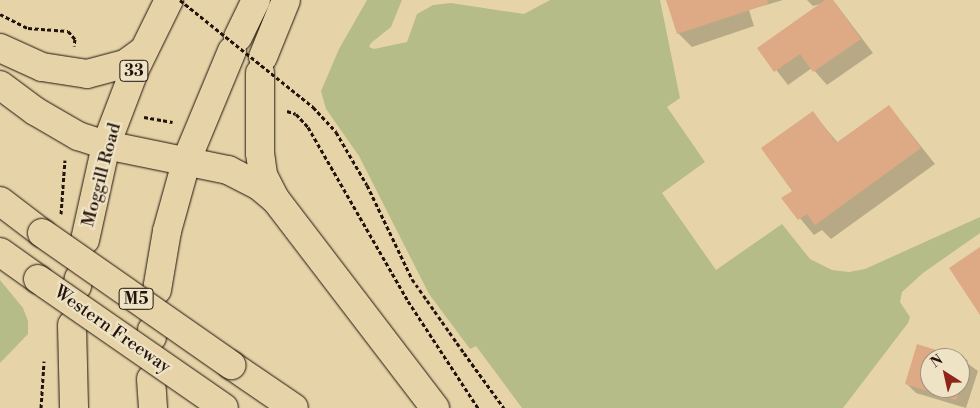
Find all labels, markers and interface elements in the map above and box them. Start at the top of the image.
road number: 33 [119,58,149,84]
street label: Moggill Road [78,121,126,229]
street label: Western Freeway [49,282,175,378]
road number: M5 [118,286,154,312]
north arrow [920,348,970,398]
text: N [927,351,947,372]

